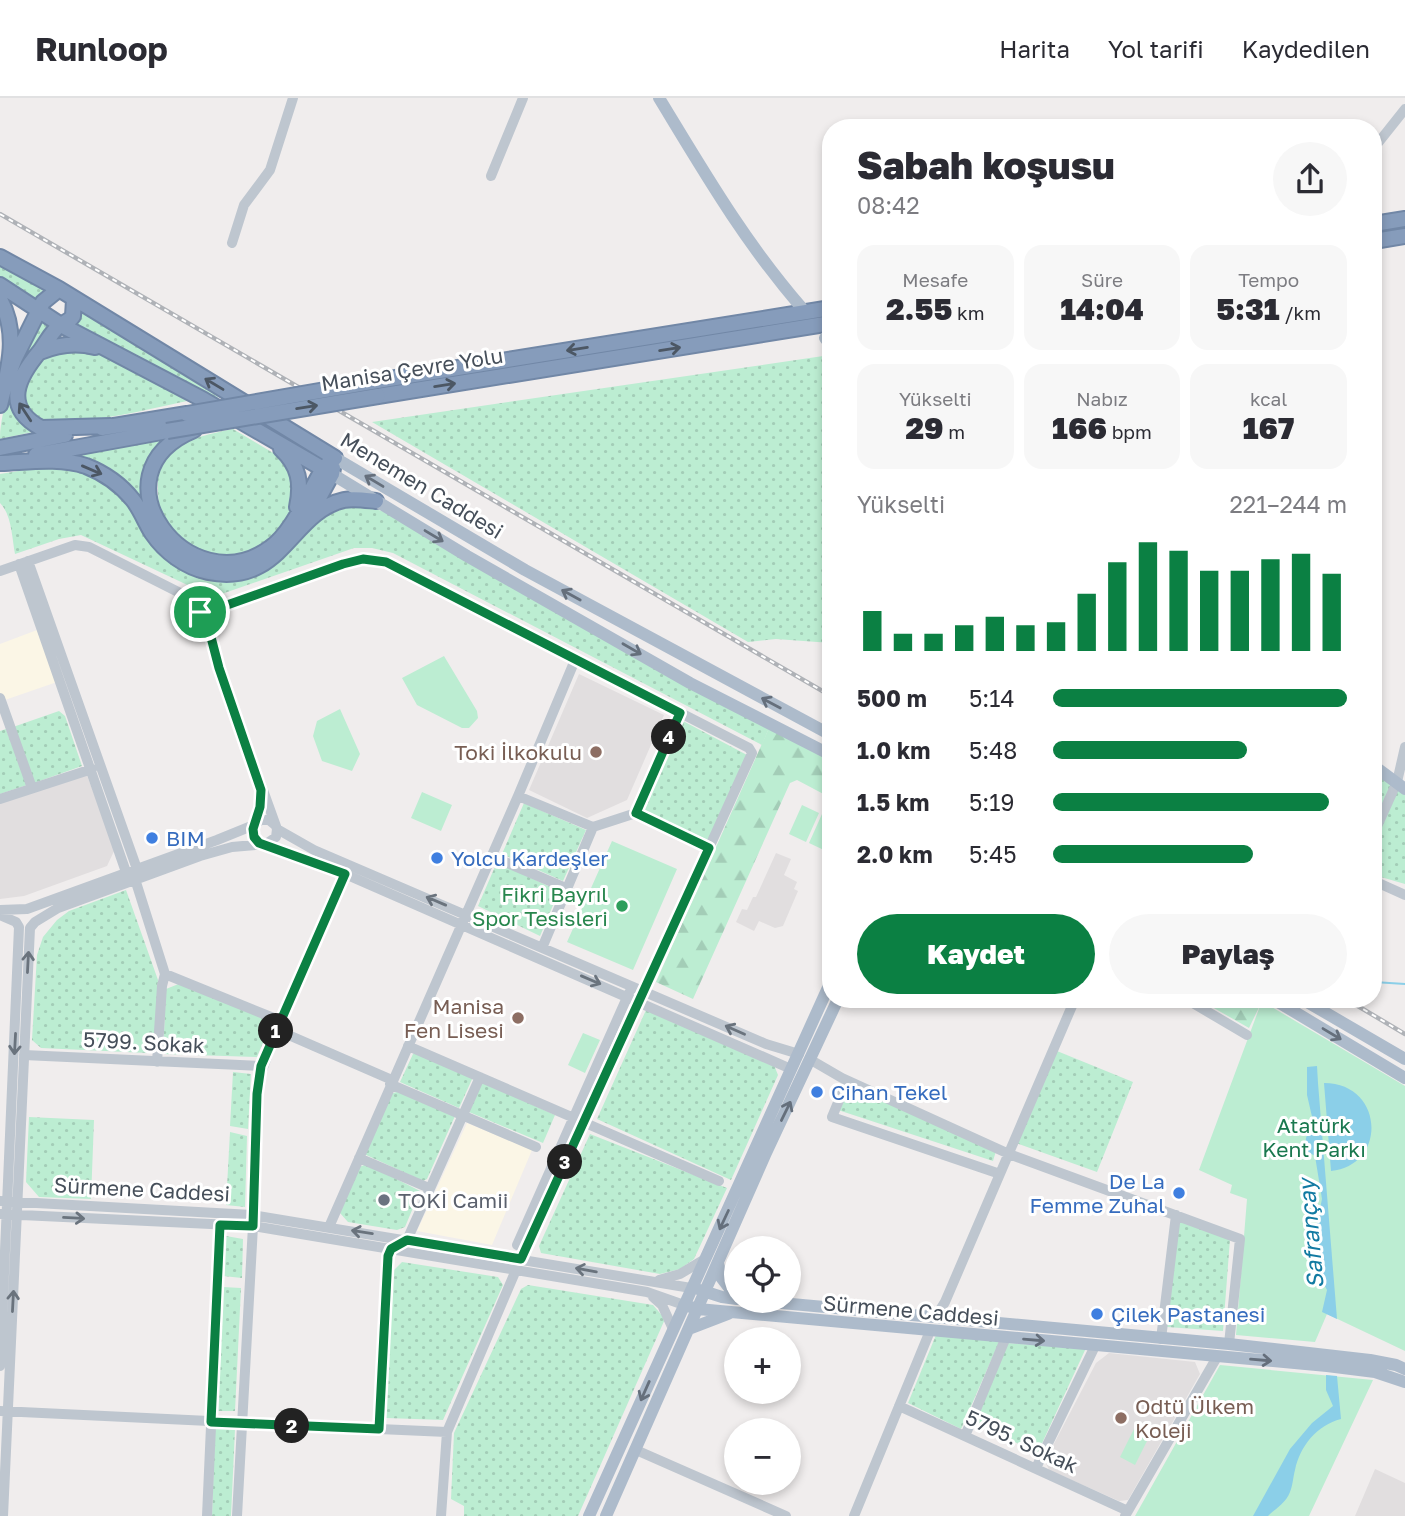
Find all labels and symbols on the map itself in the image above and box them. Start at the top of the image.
street label: Manisa Çevre Yolu [319,342,505,396]
one-way arrow [658,342,681,355]
one-way arrow [567,343,589,356]
one-way arrow [204,377,224,391]
one-way arrow [433,378,456,391]
one-way arrow [295,400,317,413]
one-way arrow [17,403,32,422]
street label: Menemen Caddesi [336,426,508,544]
one-way arrow [81,464,102,477]
one-way arrow [365,474,385,488]
one-way arrow [424,529,444,543]
pin [170,582,230,642]
one-way arrow [561,588,581,602]
one-way arrow [621,642,641,656]
one-way arrow [761,696,782,709]
pin: 4 [652,720,686,754]
place label: Toki İlkokulu [454,739,582,765]
marker: Toki İlkokulu [588,744,604,760]
place label: BIM [166,825,205,851]
marker: BIM [144,830,160,846]
place label: Yolcu Kardeşler [451,845,609,871]
marker: Yolcu Kardeşler [429,850,445,866]
place label: Fikri Bayrıl Spor Tesisleri [472,881,608,931]
one-way arrow [426,894,447,907]
marker: Fikri Bayrıl Spor Tesisleri [614,898,630,914]
one-way arrow [22,951,35,974]
one-way arrow [580,974,602,987]
place label: Manisa Fen Lisesi [404,993,504,1043]
marker: Manisa Fen Lisesi [510,1010,526,1026]
pin: 1 [258,1014,294,1048]
one-way arrow [724,1023,746,1036]
street label: 5799. Sokak [83,1026,206,1058]
one-way arrow [1321,1027,1341,1041]
one-way arrow [8,1032,21,1055]
place label: Cihan Tekel [831,1079,948,1105]
marker: Cihan Tekel [809,1084,825,1100]
one-way arrow [780,1101,793,1122]
park label: Atatürk Kent Parkı [1262,1112,1366,1162]
pin: 3 [548,1144,582,1180]
place label: De La Femme Zuhal [1030,1168,1165,1218]
street label: Sürmene Caddesi [53,1171,231,1207]
water label: Safrançay [1291,1175,1329,1290]
marker: De La Femme Zuhal [1171,1185,1187,1201]
place label: TOKİ Camii [398,1187,508,1213]
marker: TOKİ Camii [376,1192,392,1208]
one-way arrow [716,1209,730,1230]
one-way arrow [63,1212,86,1225]
one-way arrow [351,1225,374,1238]
one-way arrow [575,1263,598,1276]
street label: Sürmene Caddesi [822,1289,1000,1331]
one-way arrow [7,1290,20,1313]
place label: Çilek Pastanesi [1111,1301,1265,1327]
marker: Çilek Pastanesi [1089,1306,1105,1322]
one-way arrow [1023,1334,1045,1347]
one-way arrow [1249,1354,1272,1367]
one-way arrow [638,1380,651,1401]
place label: Odtü Ülkem Koleji [1135,1393,1254,1443]
street label: 5795. Sokak [962,1404,1083,1478]
pin: 2 [274,1408,310,1444]
marker: Odtü Ülkem Koleji [1113,1410,1129,1426]

